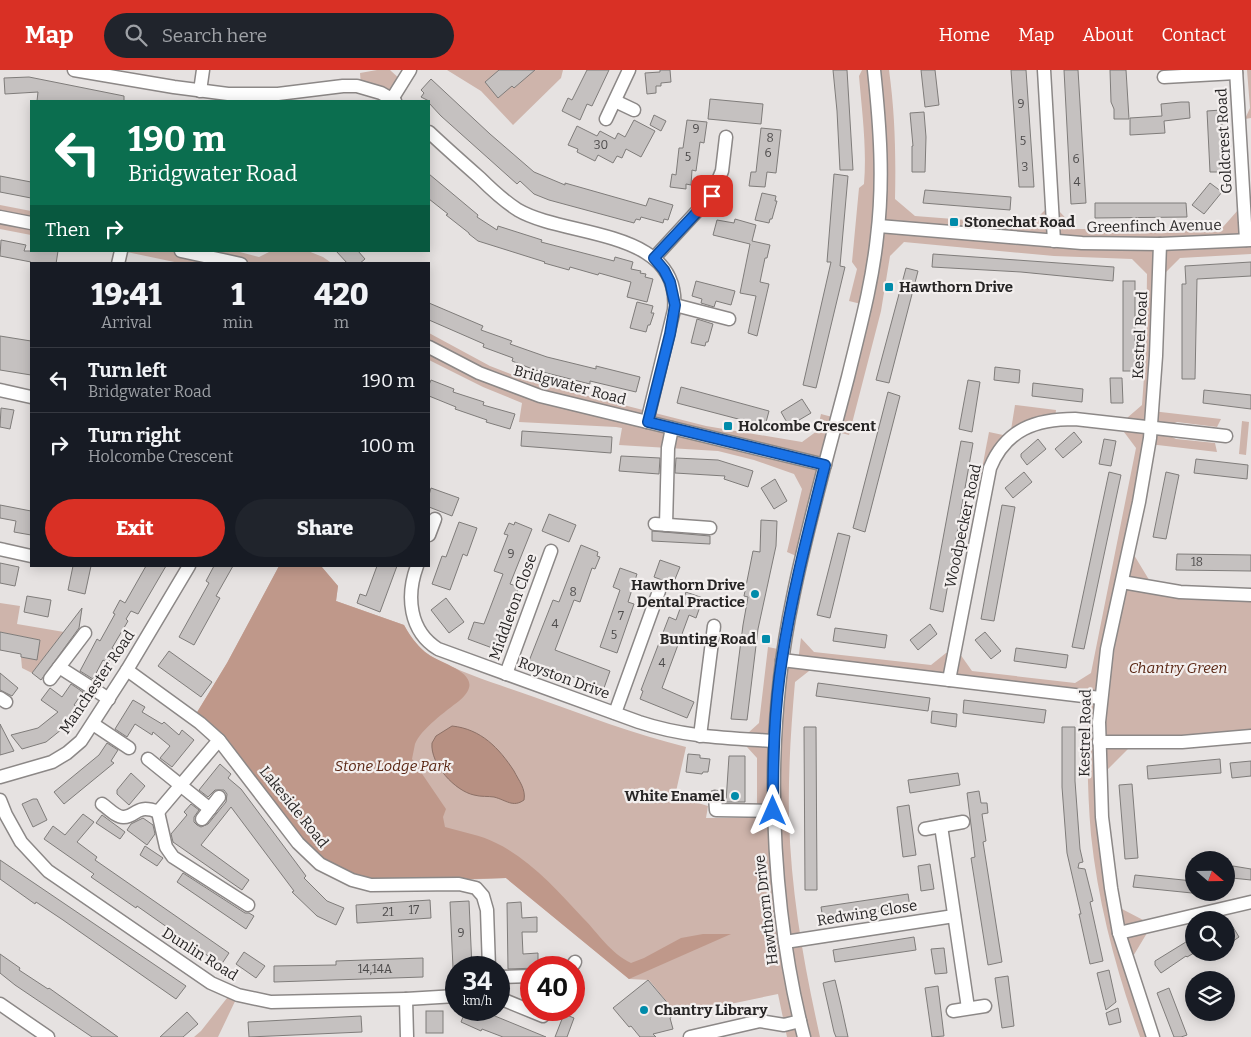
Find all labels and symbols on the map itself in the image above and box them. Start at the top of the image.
street label: Goldcrest Road [1212,88,1236,194]
house number: 9 [1017,97,1025,111]
house number: 9 [692,122,700,136]
house number: 8 [766,131,774,145]
house number: 5 [1020,134,1026,148]
house number: 30 [594,138,608,152]
house number: 6 [764,146,772,160]
house number: 5 [685,150,691,164]
house number: 6 [1072,152,1080,166]
house number: 3 [1022,160,1029,174]
pin [691,175,733,217]
house number: 4 [1073,175,1081,189]
place label: Stonechat Road [964,213,1075,231]
marker: Stonechat Road [948,216,960,228]
street label: Greenfinch Avenue [1086,216,1222,236]
place label: Hawthorn Drive [899,278,1013,296]
marker: Hawthorn Drive [883,281,895,293]
street label: Kestrel Road [1129,291,1151,379]
street label: Bridgwater Road [512,361,628,409]
place label: Holcombe Crescent [738,417,876,435]
marker: Holcombe Crescent [722,420,734,432]
street label: Woodpecker Road [941,462,985,590]
house number: 9 [507,547,515,561]
street label: Middleton Close [485,551,541,663]
house number: 18 [1191,555,1203,569]
place label: Hawthorn Drive Dental Practice [631,576,745,611]
house number: 8 [569,585,577,599]
marker: Hawthorn Drive Dental Practice [749,588,761,600]
house number: 7 [618,609,624,623]
house number: 4 [551,617,559,631]
street label: Manchester Road [56,627,138,737]
house number: 5 [611,628,617,642]
place label: Bunting Road [660,630,756,648]
marker: Bunting Road [760,633,772,645]
street label: Royston Drive [516,653,612,703]
house number: 4 [658,656,666,670]
park label: Chantry Green [1129,659,1227,677]
street label: Kestrel Road [1075,689,1095,777]
park label: Stone Lodge Park [335,757,452,775]
street label: Lakeside Road [256,763,332,851]
position arrow [746,784,798,836]
place label: White Enamel [625,787,725,805]
marker: White Enamel [729,790,741,802]
north arrow [1185,851,1235,901]
street label: Hawthorn Drive [750,854,782,966]
street label: Redwing Close [816,896,918,930]
house number: 17 [409,903,419,917]
house number: 21 [382,905,394,919]
street label: Dunlin Road [159,924,241,984]
house number: 9 [457,926,465,940]
speed limit sign: 40 [520,956,585,1021]
house number: 14,14A [358,962,393,976]
place label: Chantry Library [654,1001,768,1019]
marker: Chantry Library [638,1004,650,1016]

